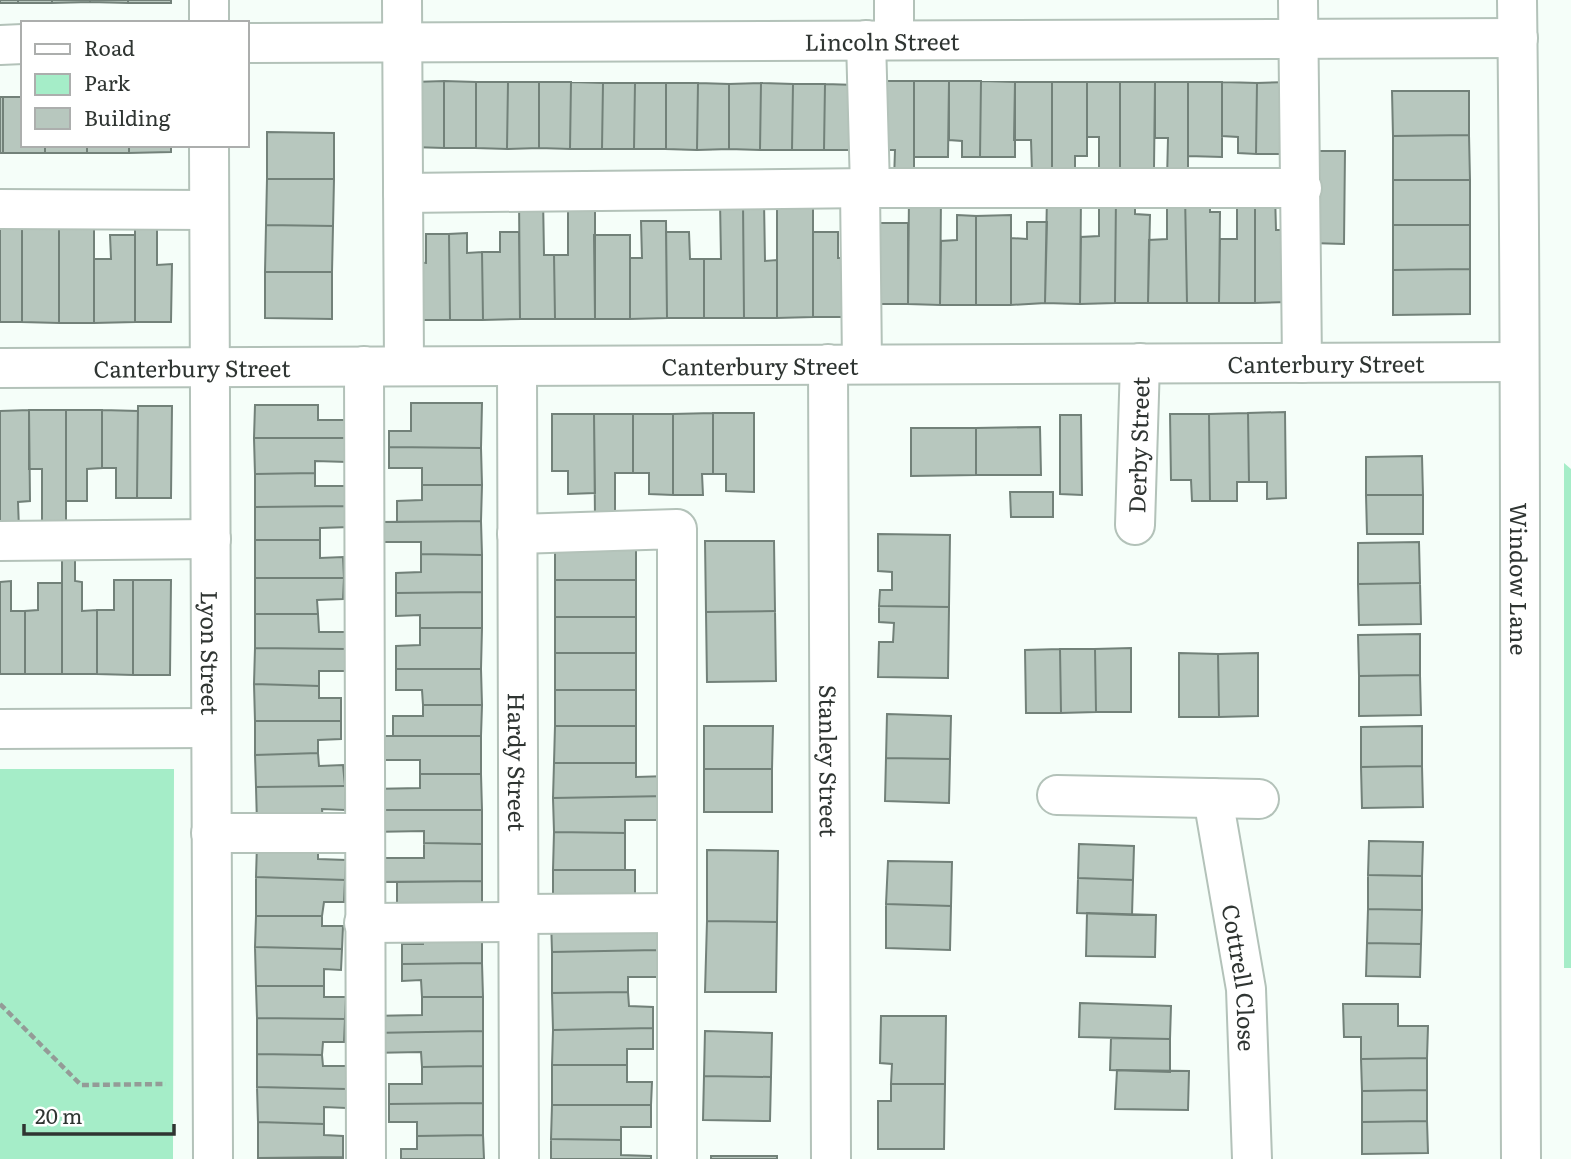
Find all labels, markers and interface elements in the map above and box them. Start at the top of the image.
legend [21,21,248,147]
street label: Lincoln Street [804,23,960,58]
text: Road [84,31,135,62]
text: Park [84,66,130,97]
text: Building [84,101,171,132]
street label: Canterbury Street [1227,345,1425,380]
street label: Canterbury Street [661,348,859,382]
street label: Canterbury Street [93,350,291,385]
street label: Derby Street [1118,375,1157,514]
street label: Window Lane [1503,503,1537,655]
street label: Lyon Street [194,591,228,716]
street label: Stanley Street [812,685,847,838]
street label: Hardy Street [501,692,535,832]
street label: Cottrell Close [1215,901,1265,1052]
scale bar [24,1092,175,1136]
text: 20 m [35,1099,82,1130]

